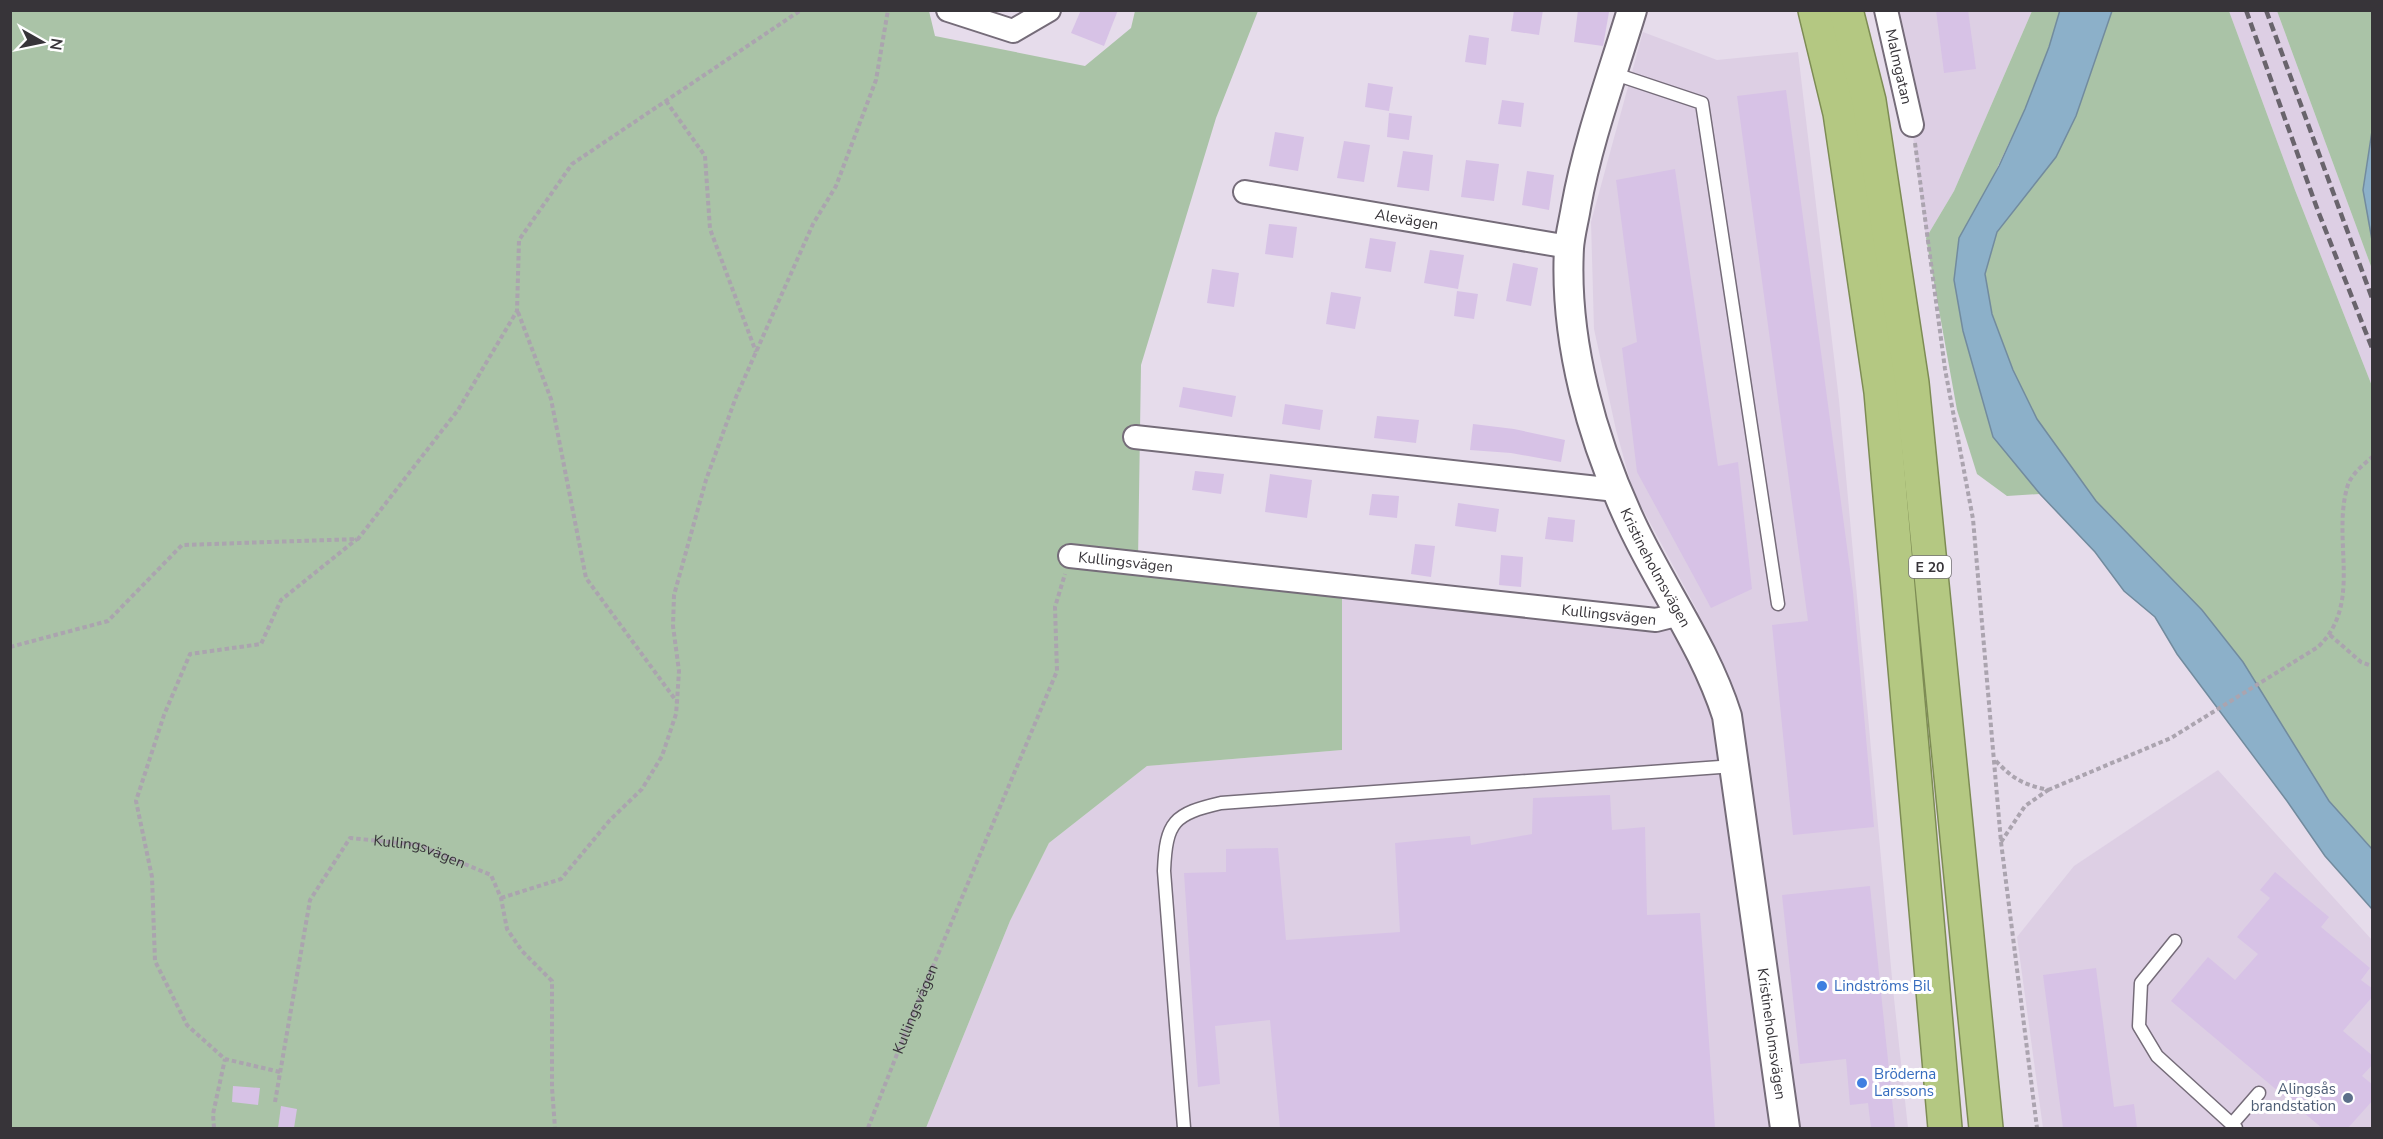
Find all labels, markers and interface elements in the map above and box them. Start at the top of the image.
north arrow [12,12,72,72]
street label: Malmgatan [1881,27,1917,106]
text: N [44,37,68,52]
street label: Alevägen [1373,204,1440,235]
street label: Kristineholmsvägen [1615,505,1695,631]
street label: Kullingsvägen [1077,547,1174,577]
road number: E 20 [1909,556,1951,578]
street label: Kullingsvägen [1560,600,1657,630]
street label: Kullingsvägen [372,830,469,873]
street label: Kullingsvägen [888,961,943,1057]
street label: Kristineholmsvägen [1753,967,1791,1101]
place label: Lindströms Bil [1834,976,1931,996]
marker: Lindströms Bil [1815,979,1829,993]
place label: Bröderna Larssons [1874,1064,1936,1101]
marker: Bröderna Larssons [1855,1076,1869,1090]
place label: Alingsås brandstation [2251,1079,2336,1116]
marker: Alingsås brandstation [2341,1091,2355,1105]

